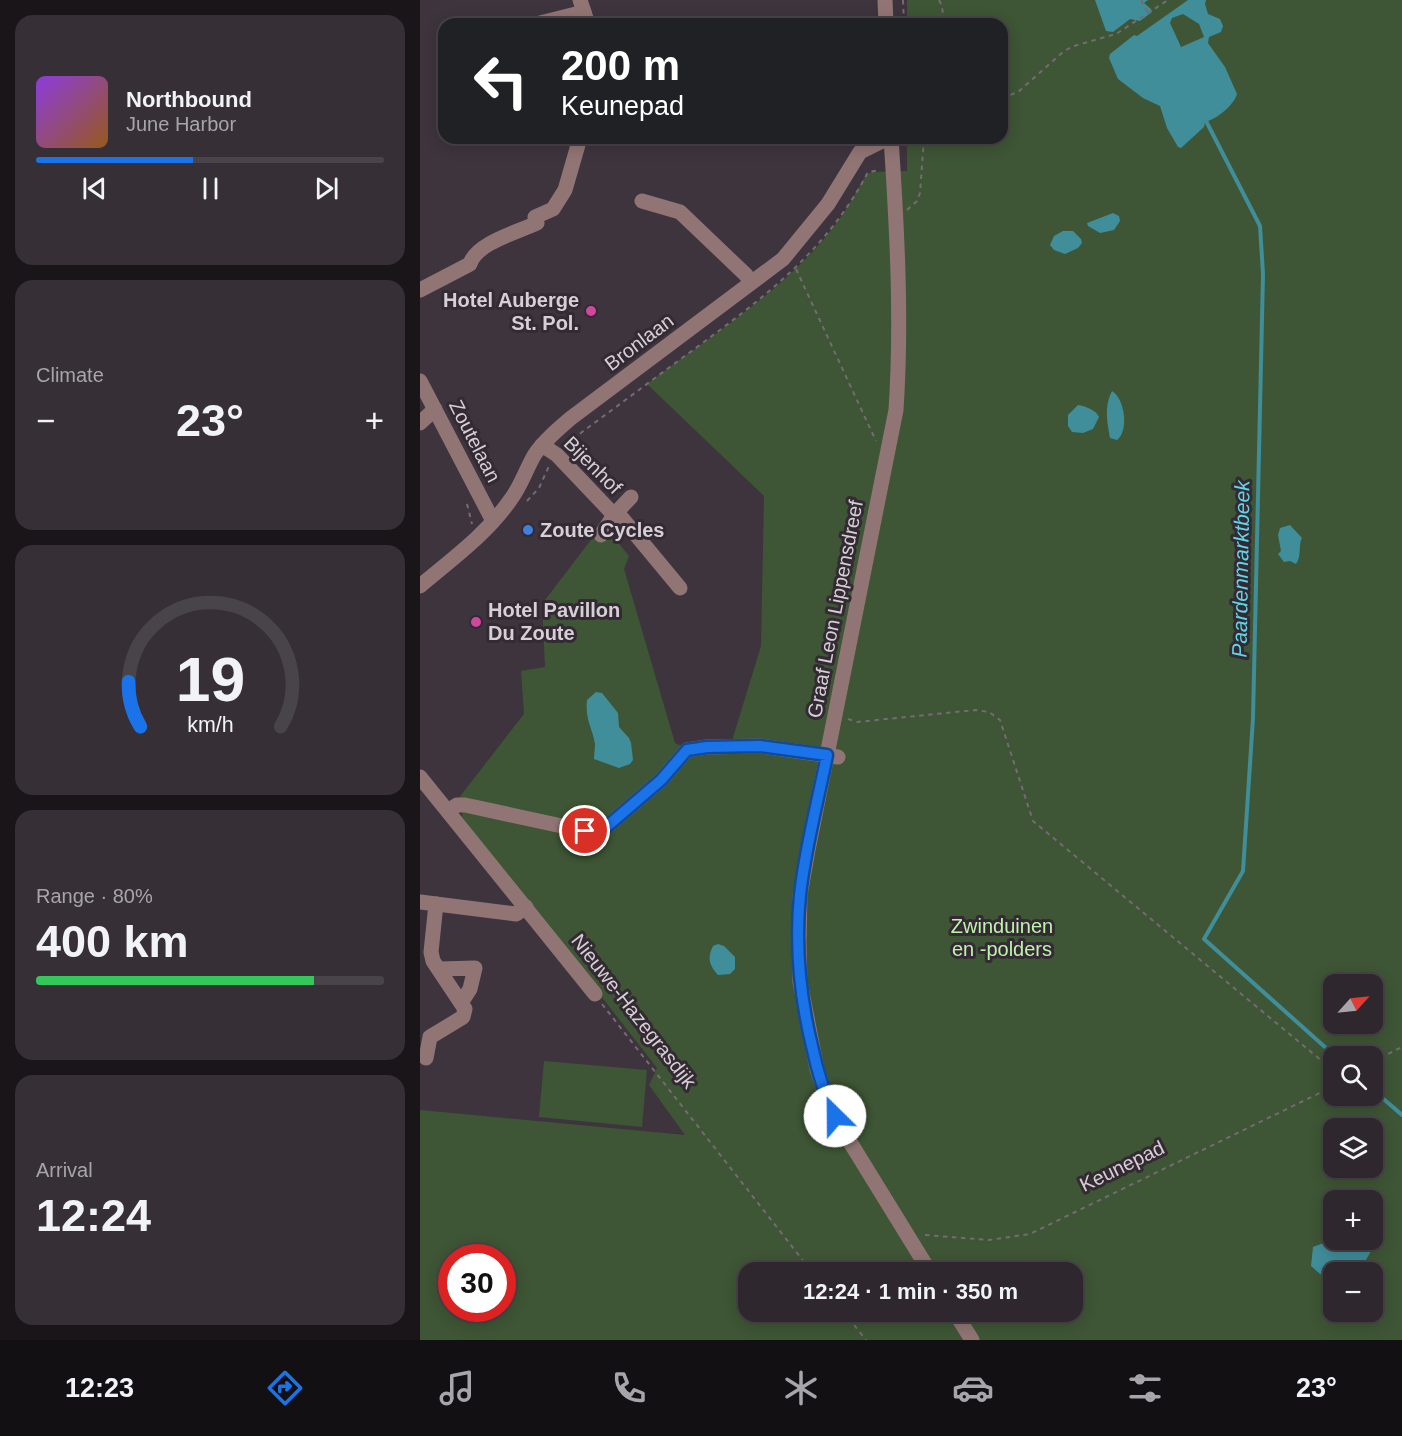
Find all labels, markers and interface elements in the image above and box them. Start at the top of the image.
icon: left [462,42,540,120]
text: 200 m [561,42,680,89]
text: Northbound [126,87,252,112]
text: Keunepad [561,91,684,121]
text: June Harbor [126,113,236,135]
icon: previous [78,172,111,205]
icon: pause [194,172,227,205]
icon: next [310,172,343,205]
place label: Hotel Auberge St. Pol. [443,289,579,334]
marker: Hotel Auberge St. Pol. [584,304,598,318]
street label: Bronlaan [600,309,678,375]
text: Climate [36,364,104,386]
text: 23° [176,395,244,446]
street label: Zoutelaan [445,396,505,486]
text: − [36,402,55,439]
text: + [365,402,384,439]
street label: Bijenhof [560,432,627,499]
water label: Paardenmarktbeek [1227,479,1254,658]
street label: Graaf Leon Lippensdreef [803,498,867,720]
place label: Zoute Cycles [540,519,664,541]
marker: Zoute Cycles [521,523,535,537]
place label: Hotel Pavillon Du Zoute [488,599,620,644]
marker: Hotel Pavillon Du Zoute [469,615,483,629]
text: 19 [175,645,245,714]
text: km/h [187,713,233,737]
pin [559,805,610,856]
icon: arrive [568,814,601,847]
text: Range · 80% [36,885,153,907]
park label: Zwinduinen en -polders [951,915,1053,960]
text: 400 km [36,916,189,967]
street label: Nieuwe-Hazegrasdijk [567,930,701,1093]
north arrow [1323,974,1383,1034]
map controls [1323,974,1383,1322]
button: search [1323,1046,1383,1106]
position arrow [803,1084,867,1148]
button: layers [1323,1118,1383,1178]
street label: Keunepad [1076,1136,1168,1196]
text: Arrival [36,1159,93,1181]
text: 12:24 [36,1190,151,1241]
button: + [1323,1190,1383,1250]
speed limit sign: 30 [438,1244,516,1322]
button: − [1323,1262,1383,1322]
text: 12:24 · 1 min · 350 m [803,1279,1018,1304]
icon: directions [264,1367,306,1409]
icon: music [436,1367,478,1409]
icon: phone [608,1367,650,1409]
icon: climate [780,1367,822,1409]
icon: car [952,1367,994,1409]
icon: filters [1124,1367,1166,1409]
text: 12:23 [65,1373,134,1403]
text: 23° [1296,1373,1337,1403]

